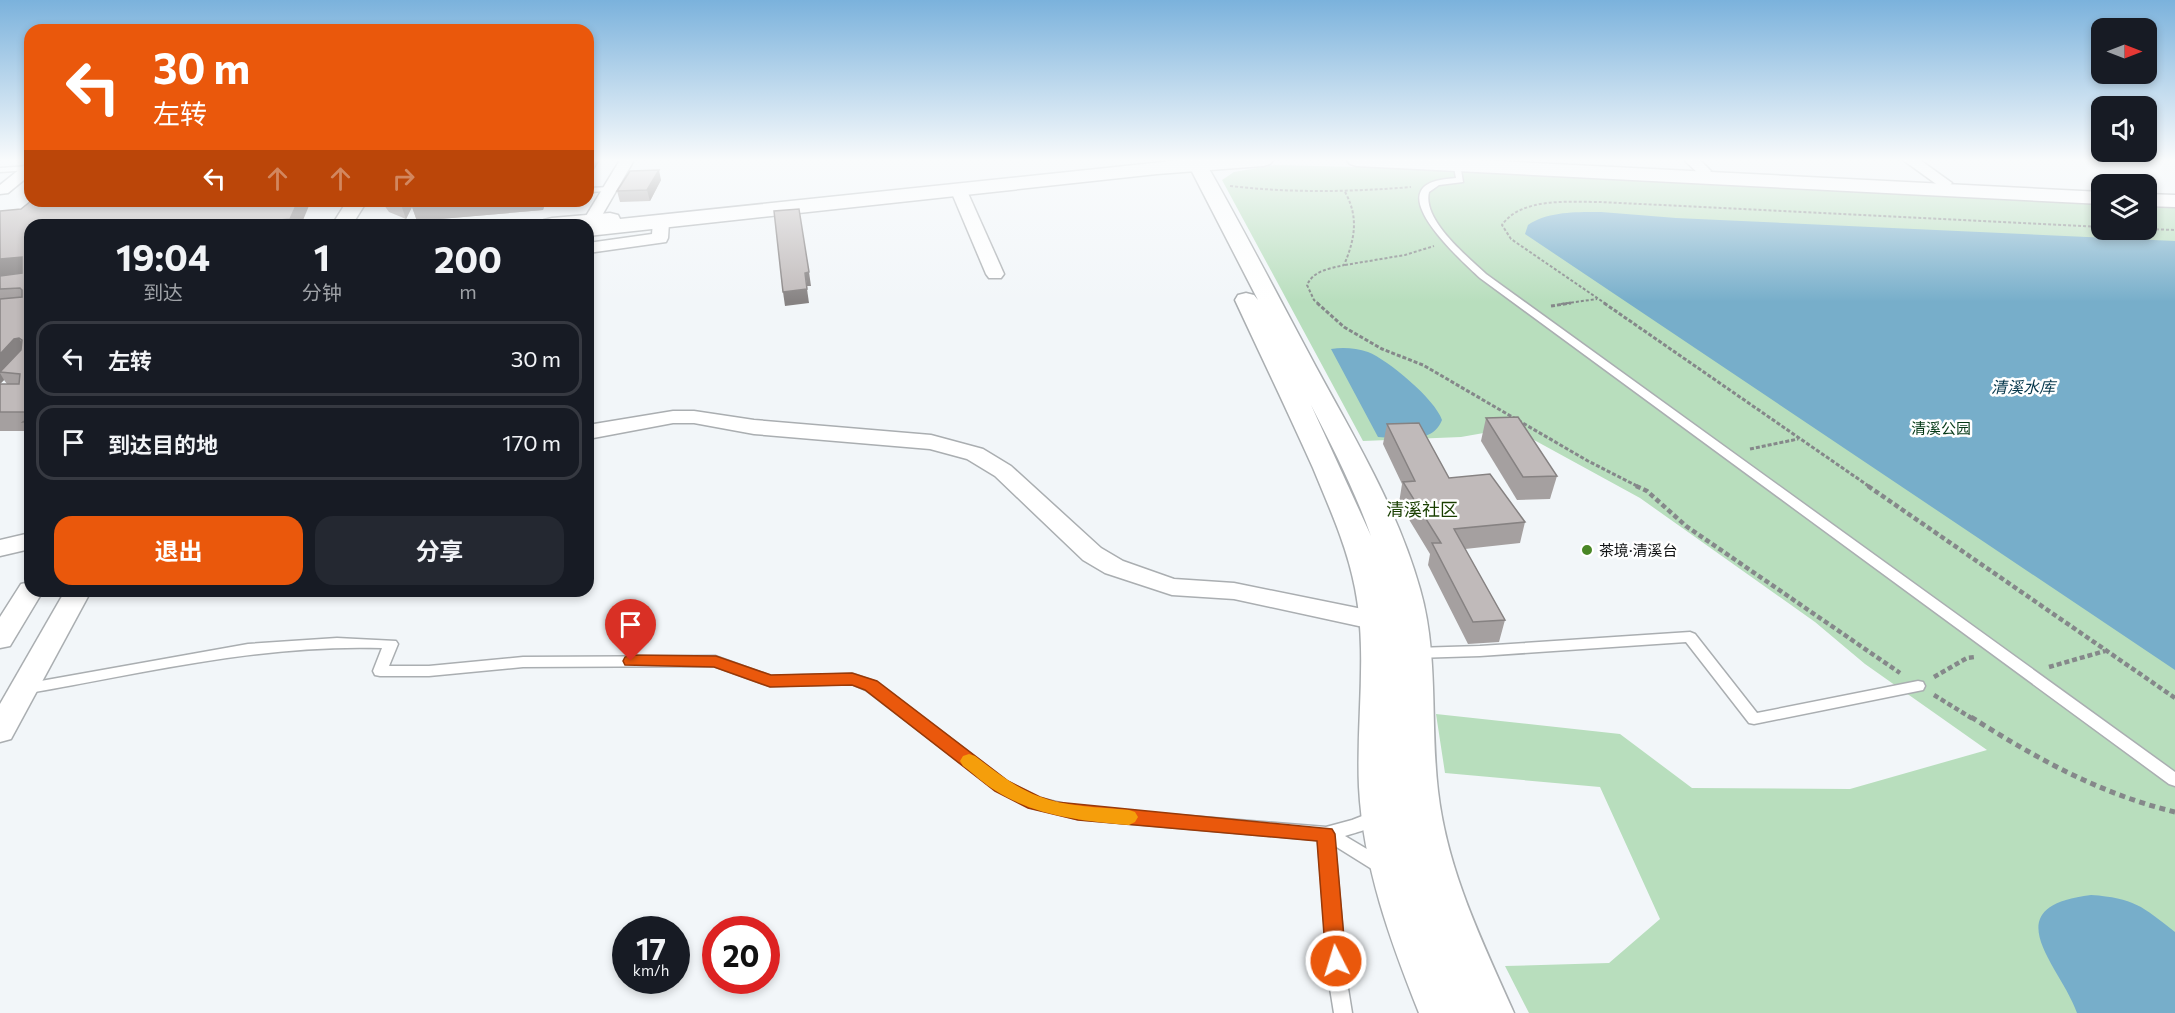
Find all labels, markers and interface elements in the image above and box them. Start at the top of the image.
north arrow [2091,18,2157,84]
map controls [2091,18,2157,240]
text: 30 m [153,41,250,93]
icon: left [54,48,132,126]
button: sound [2091,96,2157,162]
text: 左转 [153,97,207,130]
icon: left [198,162,231,195]
icon: ahead [261,162,294,195]
icon: ahead [324,162,357,195]
icon: right [387,162,420,195]
button: layers [2091,174,2157,240]
text: 19:04 [116,234,210,278]
text: 1 [314,234,330,278]
text: 200 [434,236,502,280]
text: m [459,279,477,303]
text: 到达 [143,280,183,304]
text: 分钟 [302,280,342,304]
icon: left [57,342,90,375]
text: 30 m [511,345,561,372]
text: 左转 [108,347,152,374]
water label: 清溪水库 [1991,377,2058,396]
park label: 清溪公园 [1911,419,1971,437]
icon: arrive [57,426,90,459]
text: 170 m [502,429,561,456]
text: 到达目的地 [108,431,218,458]
district label: 清溪社区 [1386,498,1458,520]
button: 退出 [54,516,303,585]
button: 分享 [315,516,564,585]
place label: 茶境·清溪台 [1599,541,1678,559]
marker: 茶境·清溪台 [1580,543,1594,557]
pin [605,599,656,661]
icon: arrive [614,608,647,641]
speed limit sign: 20 [702,916,780,994]
text: 17 [636,929,666,966]
position arrow [1304,929,1368,993]
text: km/h [633,961,669,979]

